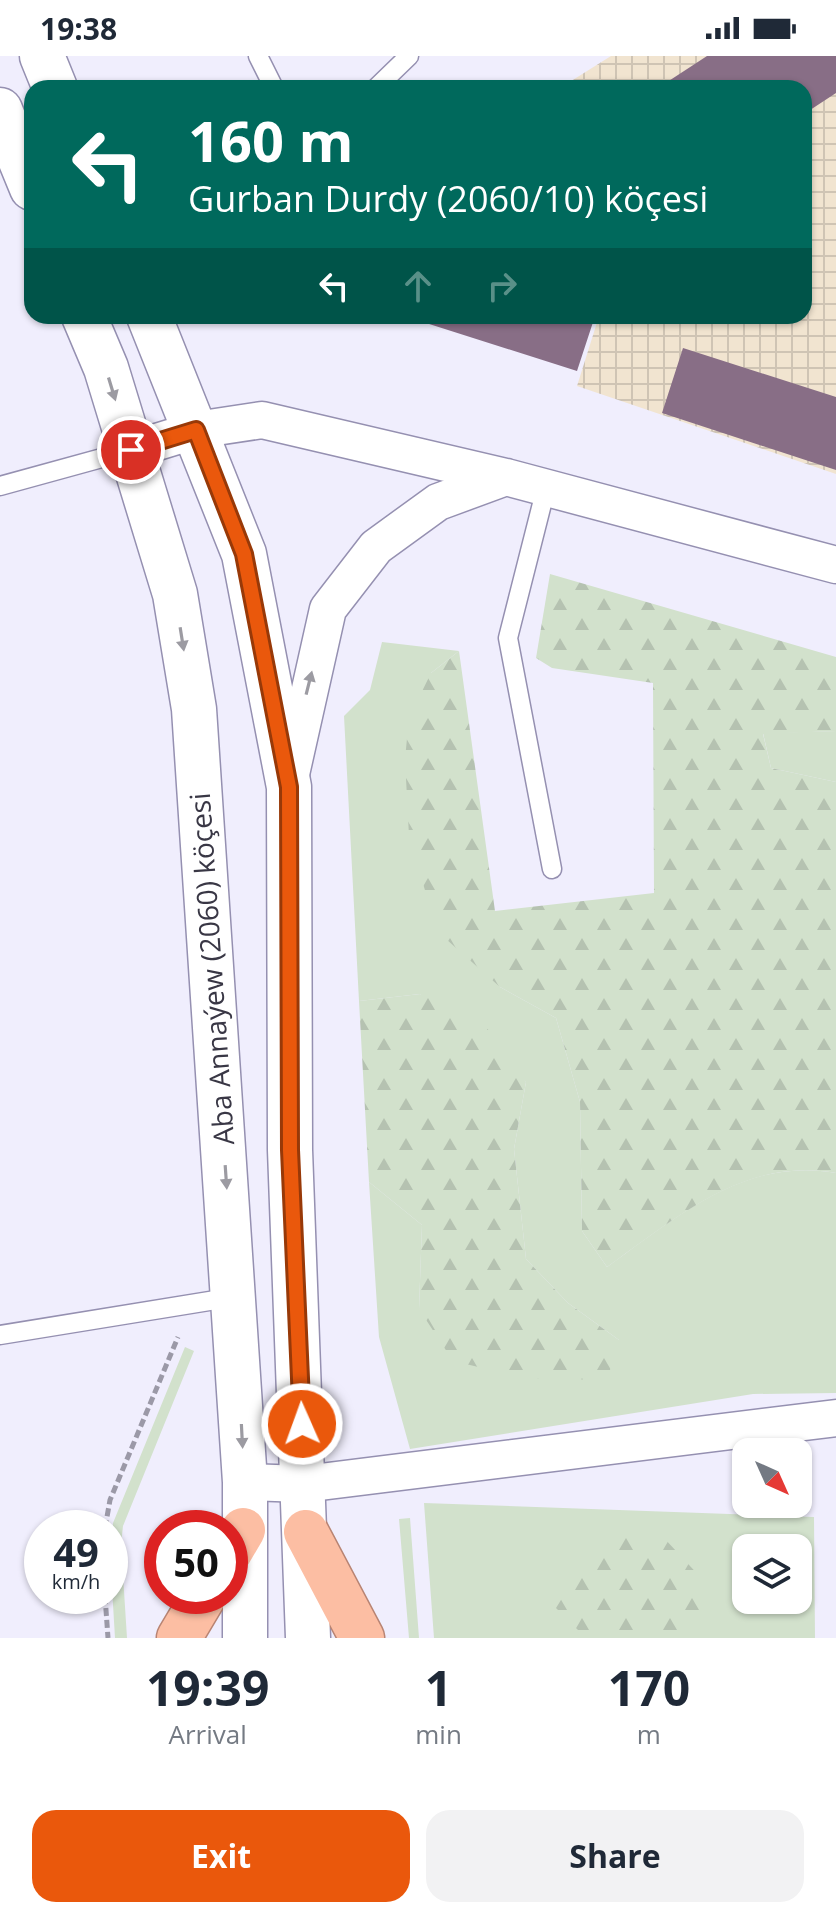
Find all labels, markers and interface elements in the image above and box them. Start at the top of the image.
text: 19:38 [40,8,117,49]
text: 160 m [188,102,354,178]
icon: left [56,112,160,216]
text: Gurban Durdy (2060/10) köçesi [188,174,708,223]
icon: left [312,264,356,308]
icon: ahead [396,264,440,308]
icon: right [480,264,524,308]
one-way arrow [106,377,119,401]
pin [97,416,165,484]
icon: arrive [109,428,153,472]
one-way arrow [177,627,189,652]
one-way arrow [303,671,316,696]
street label: Aba Annaýew (2060) köçesi [180,792,242,1146]
one-way arrow [220,1165,233,1190]
position arrow [260,1382,344,1466]
one-way arrow [236,1424,249,1449]
north arrow [732,1438,812,1518]
map controls [732,1438,812,1614]
speed limit sign: 50 [144,1510,248,1614]
text: 49 [53,1524,99,1579]
button: layers [732,1534,812,1614]
text: km/h [52,1568,100,1595]
text: 19:39 [146,1655,269,1720]
text: 1 [425,1655,452,1720]
text: 170 [608,1655,690,1720]
text: Arrival [168,1716,247,1752]
text: min [415,1716,462,1752]
text: m [637,1716,661,1752]
button: Exit [32,1810,410,1902]
button: Share [426,1810,804,1902]

